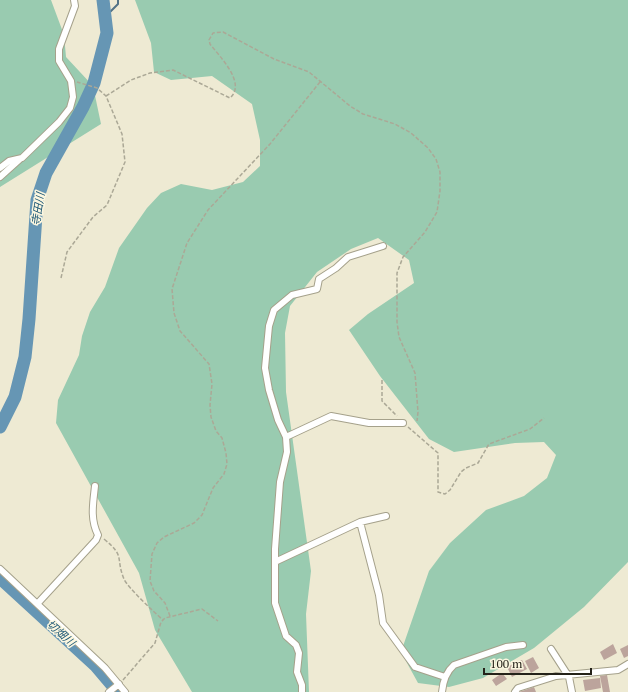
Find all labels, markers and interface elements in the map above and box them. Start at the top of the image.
water label: 寺田川 [29,191,48,226]
water label: 切畑川 [44,617,79,650]
scale bar [484,650,591,676]
text: 100 m [490,656,523,671]

